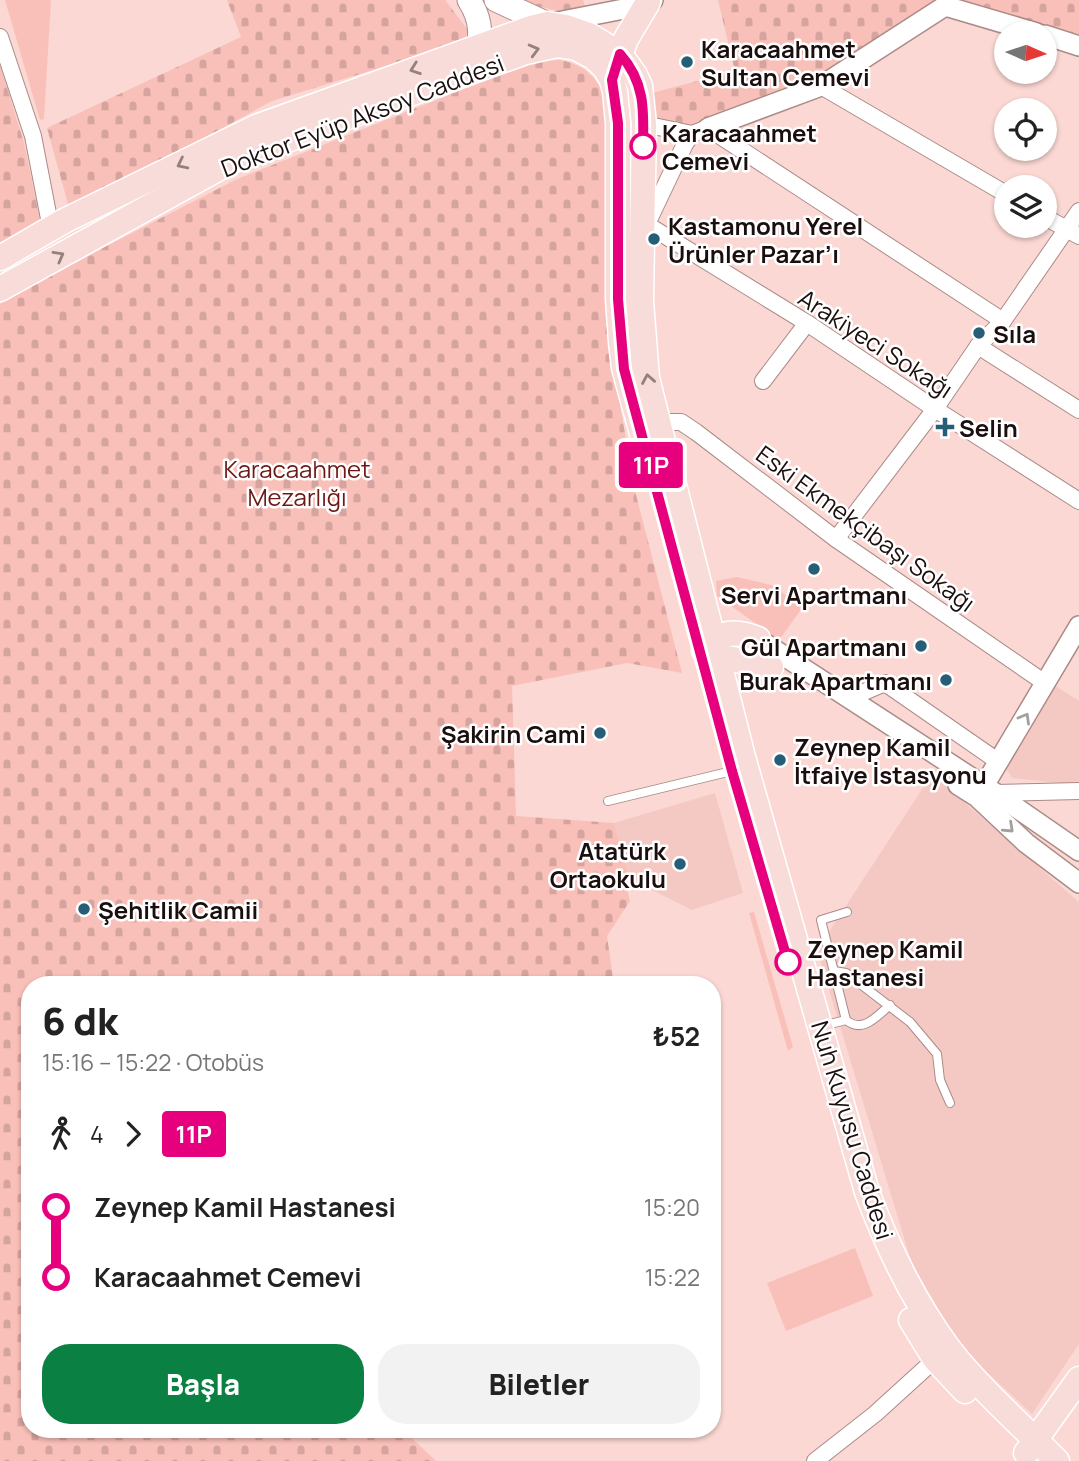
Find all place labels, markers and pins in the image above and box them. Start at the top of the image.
place label: Karacaahmet Sultan Cemevi [701,32,870,93]
marker: Karacaahmet Sultan Cemevi [679,54,695,70]
place label: Karacaahmet Cemevi [662,116,817,177]
marker: Karacaahmet Cemevi [630,133,656,159]
place label: Kastamonu Yerel Ürünler Pazar’ı [668,209,863,270]
marker: Kastamonu Yerel Ürünler Pazar’ı [646,231,662,247]
place label: Sıla [993,317,1036,350]
marker: Sıla [971,325,987,341]
place label: Selin [959,411,1018,444]
marker: Selin [937,419,953,435]
marker: Servi Apartmanı [806,561,822,577]
place label: Servi Apartmanı [721,578,907,611]
place label: Gül Apartmanı [741,630,907,663]
marker: Gül Apartmanı [913,638,929,654]
place label: Burak Apartmanı [739,664,932,697]
marker: Burak Apartmanı [938,672,954,688]
place label: Şakirin Cami [441,717,586,750]
marker: Şakirin Cami [592,725,608,741]
place label: Zeynep Kamil İtfaiye İstasyonu [794,730,987,791]
marker: Zeynep Kamil İtfaiye İstasyonu [772,752,788,768]
place label: Atatürk Ortaokulu [550,834,667,895]
marker: Atatürk Ortaokulu [672,856,688,872]
place label: Şehitlik Camii [98,893,258,926]
marker: Şehitlik Camii [76,901,92,917]
place label: Zeynep Kamil Hastanesi [807,932,963,993]
marker: Zeynep Kamil Hastanesi [775,949,801,975]

